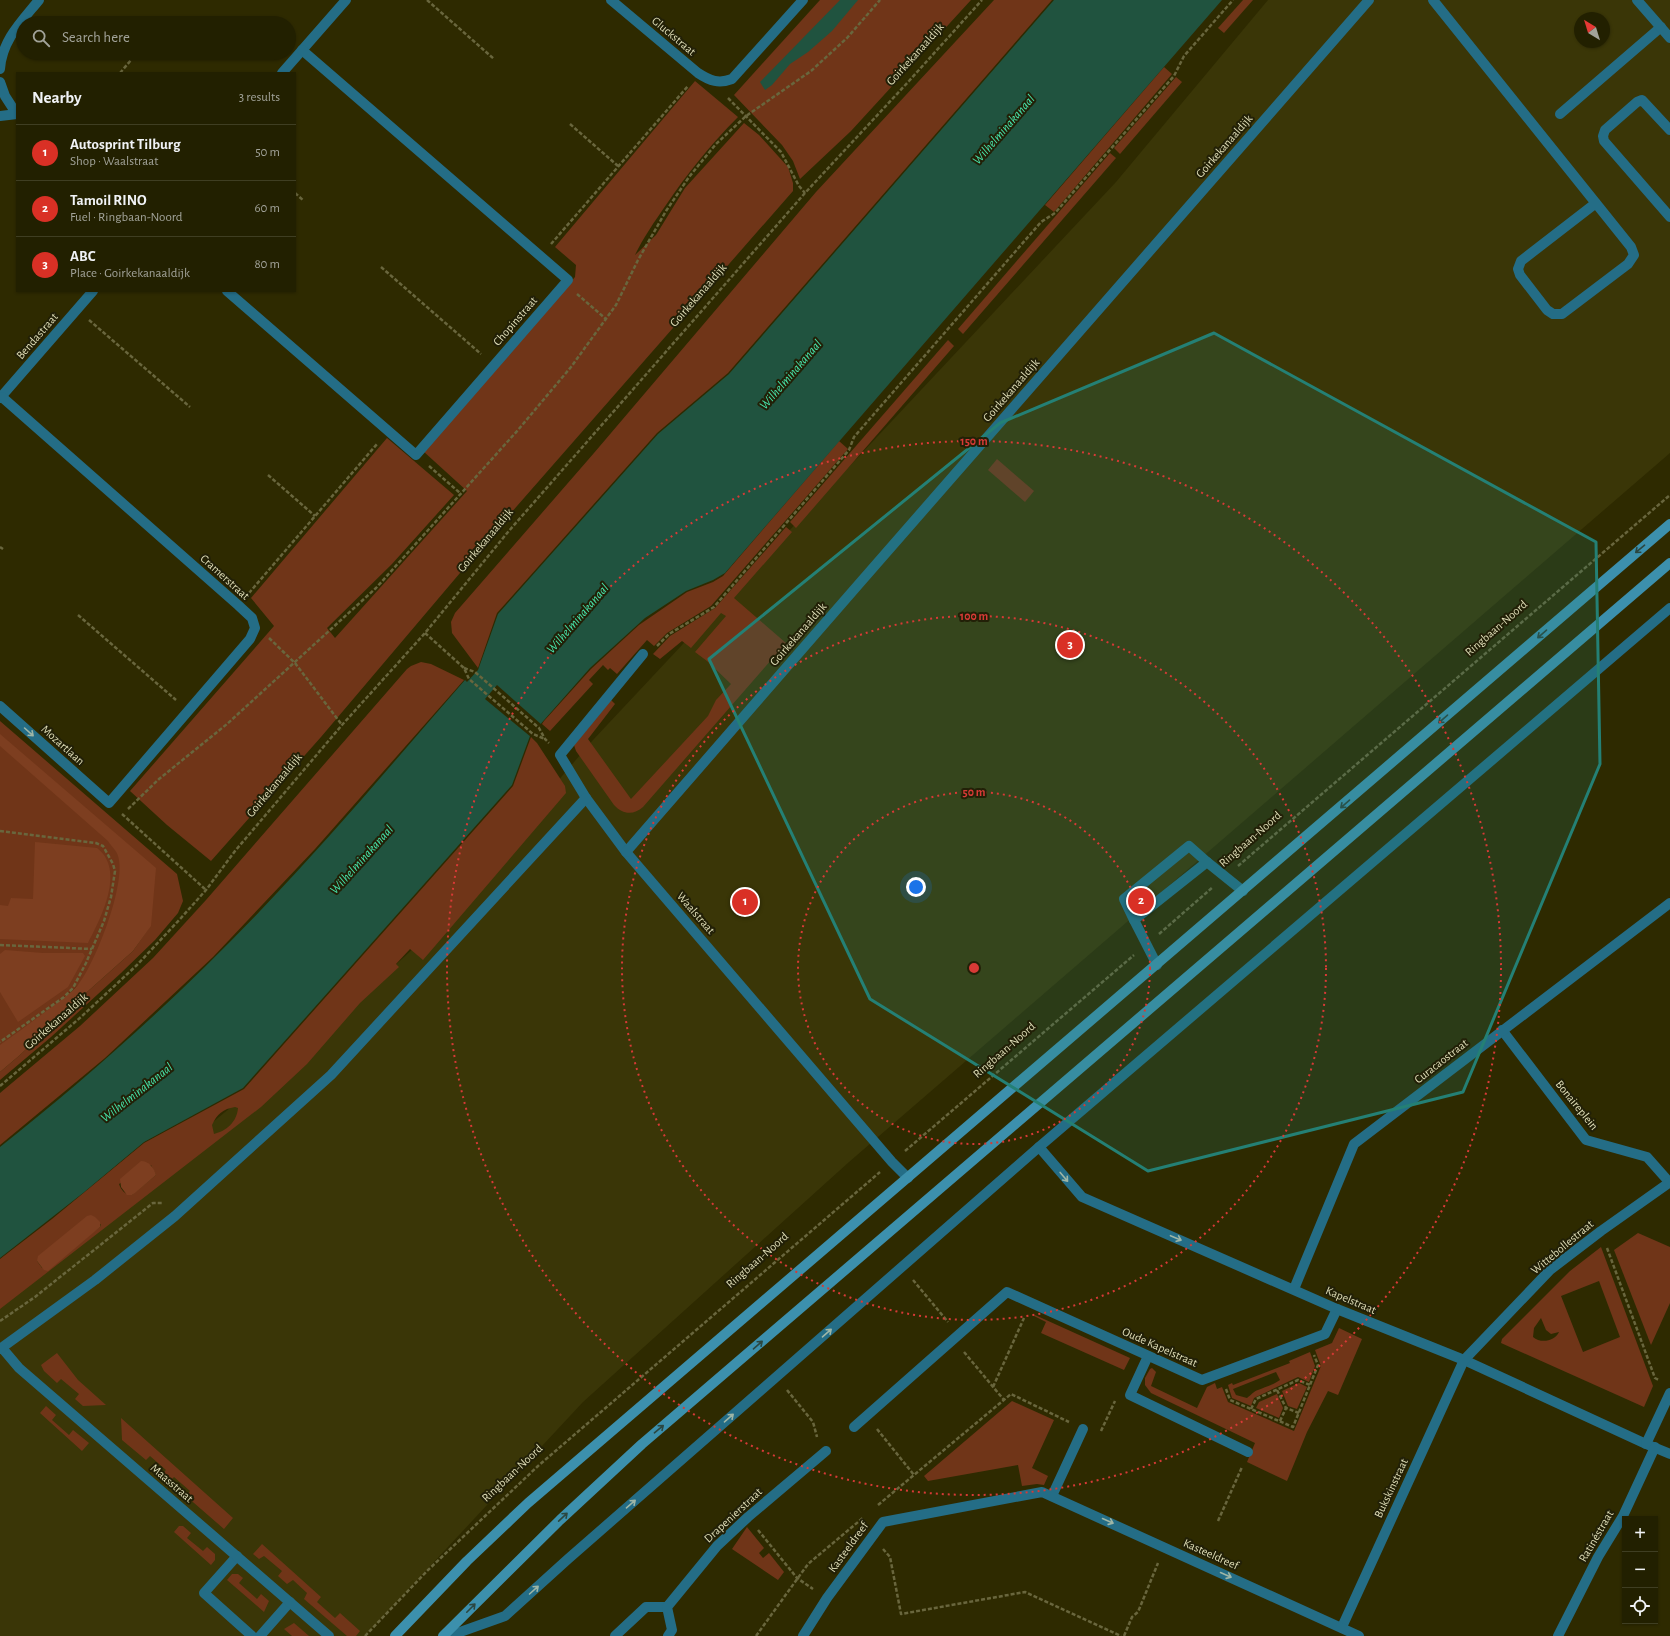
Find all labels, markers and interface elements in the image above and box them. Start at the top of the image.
north arrow [1574,12,1610,48]
street label: Gluckstraat [650,14,698,58]
search box [16,16,296,60]
street label: Goirkekanaaldijk [884,20,947,88]
icon: search [30,27,52,49]
text: Search here [62,30,130,45]
text: Nearby [32,89,82,106]
text: 3 results [239,91,280,104]
water label: Wilhelminakanaal [970,93,1038,167]
street label: Goirkekanaaldijk [1194,112,1256,180]
text: Autosprint Tilburg [70,137,180,152]
text: 1 [43,146,47,159]
text: 50 m [255,146,280,159]
text: Shop · Waalstraat [70,155,158,168]
text: Tamoil RINO [70,193,147,208]
text: 2 [42,202,48,215]
text: 60 m [254,202,280,215]
text: Fuel · Ringbaan-Noord [70,211,183,224]
text: ABC [70,249,95,264]
text: 3 [42,258,48,271]
text: 80 m [254,258,280,271]
street label: Goirkekanaaldijk [668,261,730,329]
text: Place · Goirkekanaaldijk [70,267,190,280]
street label: Chopinstraat [491,294,539,348]
street label: Bendastraat [14,311,60,361]
water label: Wilhelminakanaal [757,338,825,412]
street label: Goirkekanaaldijk [981,356,1043,424]
text: 150 m [960,435,988,447]
street label: Goirkekanaaldijk [455,505,516,575]
one-way arrow [1635,545,1646,554]
street label: Cramerstraat [198,552,252,602]
water label: Wilhelminakanaal [544,582,612,656]
street label: Ringbaan-Noord [1463,598,1529,658]
street label: Goirkekanaaldijk [768,600,830,668]
text: 100 m [960,610,988,622]
pin: 3 [1057,630,1083,660]
one-way arrow [1536,630,1547,639]
one-way arrow [1438,714,1448,724]
street label: Mozartlaan [39,723,87,767]
one-way arrow [24,727,34,736]
street label: Goirkekanaaldijk [244,750,305,820]
text: 50 m [963,786,986,798]
one-way arrow [1339,799,1350,808]
street label: Ringbaan-Noord [1217,809,1283,869]
water label: Wilhelminakanaal [328,823,396,897]
your location [906,877,926,897]
pin: 2 [1128,886,1154,916]
pin: 1 [732,887,758,917]
street label: Waalstraat [675,890,717,936]
centre of rings [967,961,981,975]
street label: Goirkekanaaldijk [22,990,91,1052]
street label: Ringbaan-Noord [971,1020,1037,1080]
street label: Curacaostraat [1412,1036,1470,1086]
water label: Wilhelminakanaal [99,1061,175,1125]
street label: Bonaireplein [1554,1078,1600,1132]
one-way arrow [1060,1172,1069,1182]
street label: Wittebollestraat [1529,1218,1596,1276]
street label: Ringbaan-Noord [724,1230,790,1290]
one-way arrow [1170,1235,1182,1243]
street label: Kapelstraat [1324,1284,1378,1316]
street label: Oude Kapelstraat [1121,1325,1200,1369]
one-way arrow [821,1328,832,1337]
one-way arrow [753,1340,763,1349]
one-way arrow [724,1414,734,1423]
one-way arrow [654,1425,664,1434]
street label: Ringbaan-Noord [479,1442,545,1504]
street label: Bukskinstraat [1372,1456,1410,1520]
street label: Maasstraat [149,1461,196,1505]
street label: Drapenierstraat [702,1485,764,1545]
one-way arrow [626,1499,636,1509]
street label: Ratinéstraat [1576,1508,1616,1564]
one-way arrow [558,1512,568,1522]
map controls [1622,1516,1658,1624]
button: + [1622,1516,1658,1552]
one-way arrow [1102,1518,1114,1526]
street label: Kasteeldreef [826,1519,871,1574]
street label: Kasteeldreef [1182,1537,1242,1572]
button: − [1622,1552,1658,1588]
one-way arrow [1220,1572,1232,1579]
one-way arrow [529,1585,539,1595]
button: locate [1622,1588,1658,1624]
one-way arrow [466,1604,476,1613]

